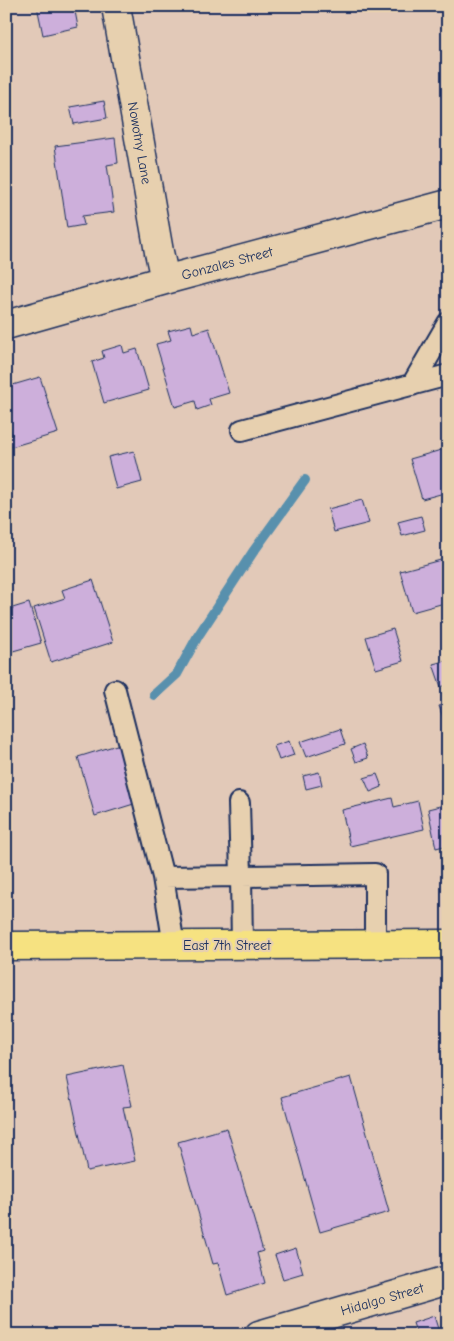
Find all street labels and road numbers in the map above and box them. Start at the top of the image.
street label: Nowotny Lane [124,101,155,186]
street label: Gonzales Street [180,243,276,284]
street label: East 7th Street [183,937,272,954]
street label: Hidalgo Street [339,1279,427,1319]

